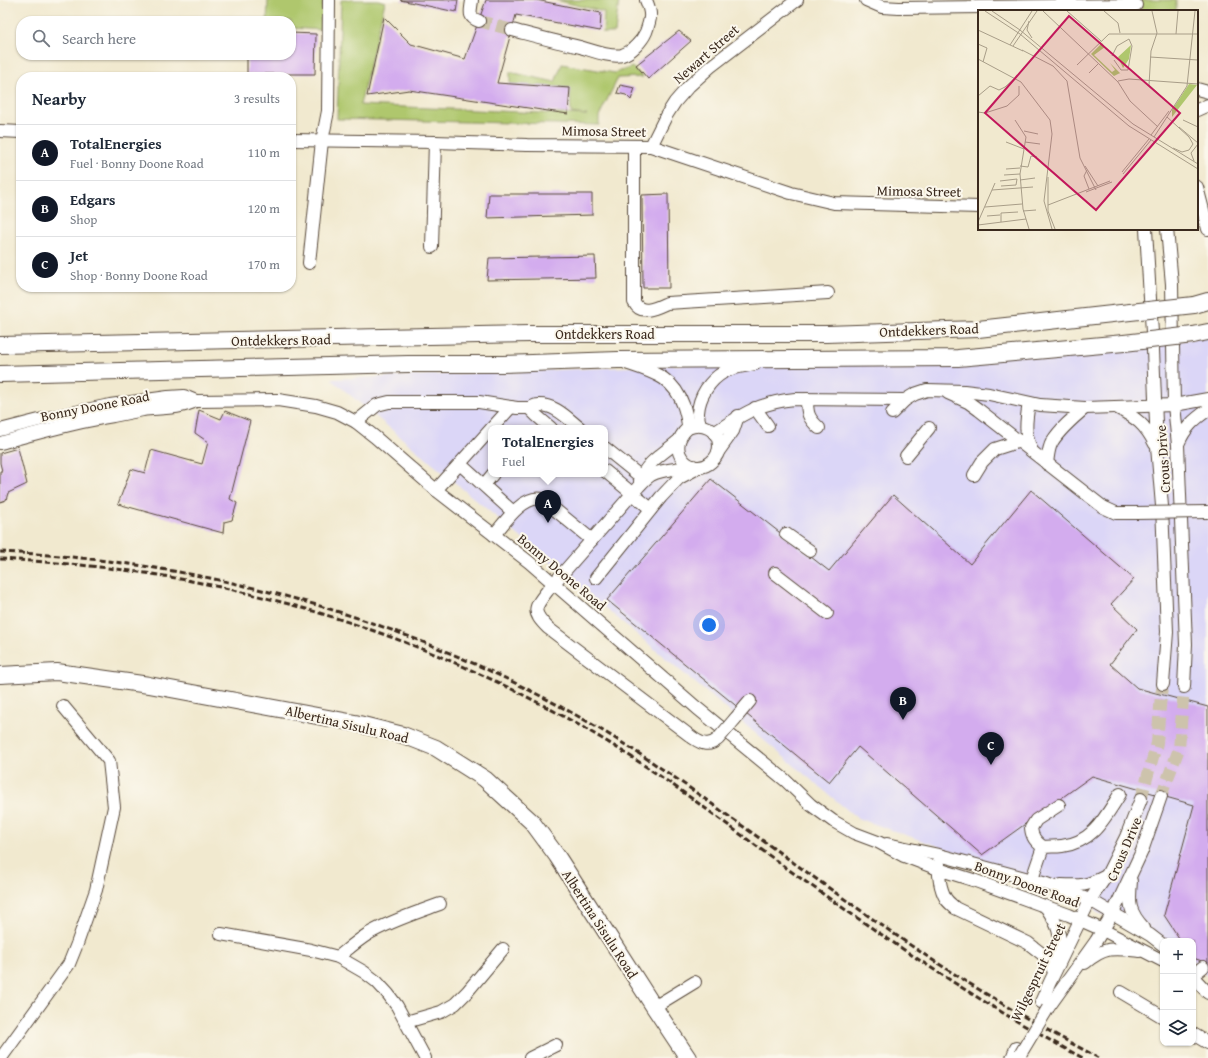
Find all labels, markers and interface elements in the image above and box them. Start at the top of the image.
inset map [978,10,1198,230]
search box [16,16,296,60]
street label: Newart Street [669,20,743,88]
icon: search [30,27,52,49]
text: Search here [62,28,136,49]
text: Nearby [32,86,86,111]
text: 3 results [234,89,280,108]
street label: Mimosa Street [561,120,647,142]
text: TotalEnergies [70,133,162,154]
text: A [41,143,49,162]
text: 110 m [248,143,280,162]
text: Fuel · Bonny Doone Road [70,154,204,173]
street label: Mimosa Street [876,180,962,202]
text: Edgars [70,189,116,210]
text: B [41,199,49,218]
text: 120 m [248,199,280,218]
text: Shop [70,210,97,229]
text: Jet [70,245,88,266]
text: C [41,255,49,274]
text: 170 m [248,255,280,274]
text: Shop · Bonny Doone Road [70,266,208,285]
street label: Ontdekkers Road [879,318,980,342]
street label: Ontdekkers Road [555,324,655,344]
street label: Ontdekkers Road [231,329,331,351]
street label: Bonny Doone Road [39,386,152,426]
street label: Crous Drive [1151,424,1175,494]
popup [488,425,608,477]
text: TotalEnergies [502,431,594,452]
text: Fuel [502,452,525,471]
pin: A [535,490,561,523]
street label: Bonny Doone Road [513,529,611,615]
your location [699,615,719,635]
pin: B [890,687,916,720]
street label: Albertina Sisulu Road [283,700,411,748]
pin: C [978,732,1004,765]
street label: Crous Drive [1102,813,1147,884]
street label: Bonny Doone Road [972,856,1083,912]
street label: Albertina Sisulu Road [557,866,643,983]
street label: Wilgespruit Street [1006,919,1070,1025]
map controls [1160,938,1196,1046]
button: + [1160,938,1196,974]
button: − [1160,974,1196,1010]
button: layers [1160,1010,1196,1046]

